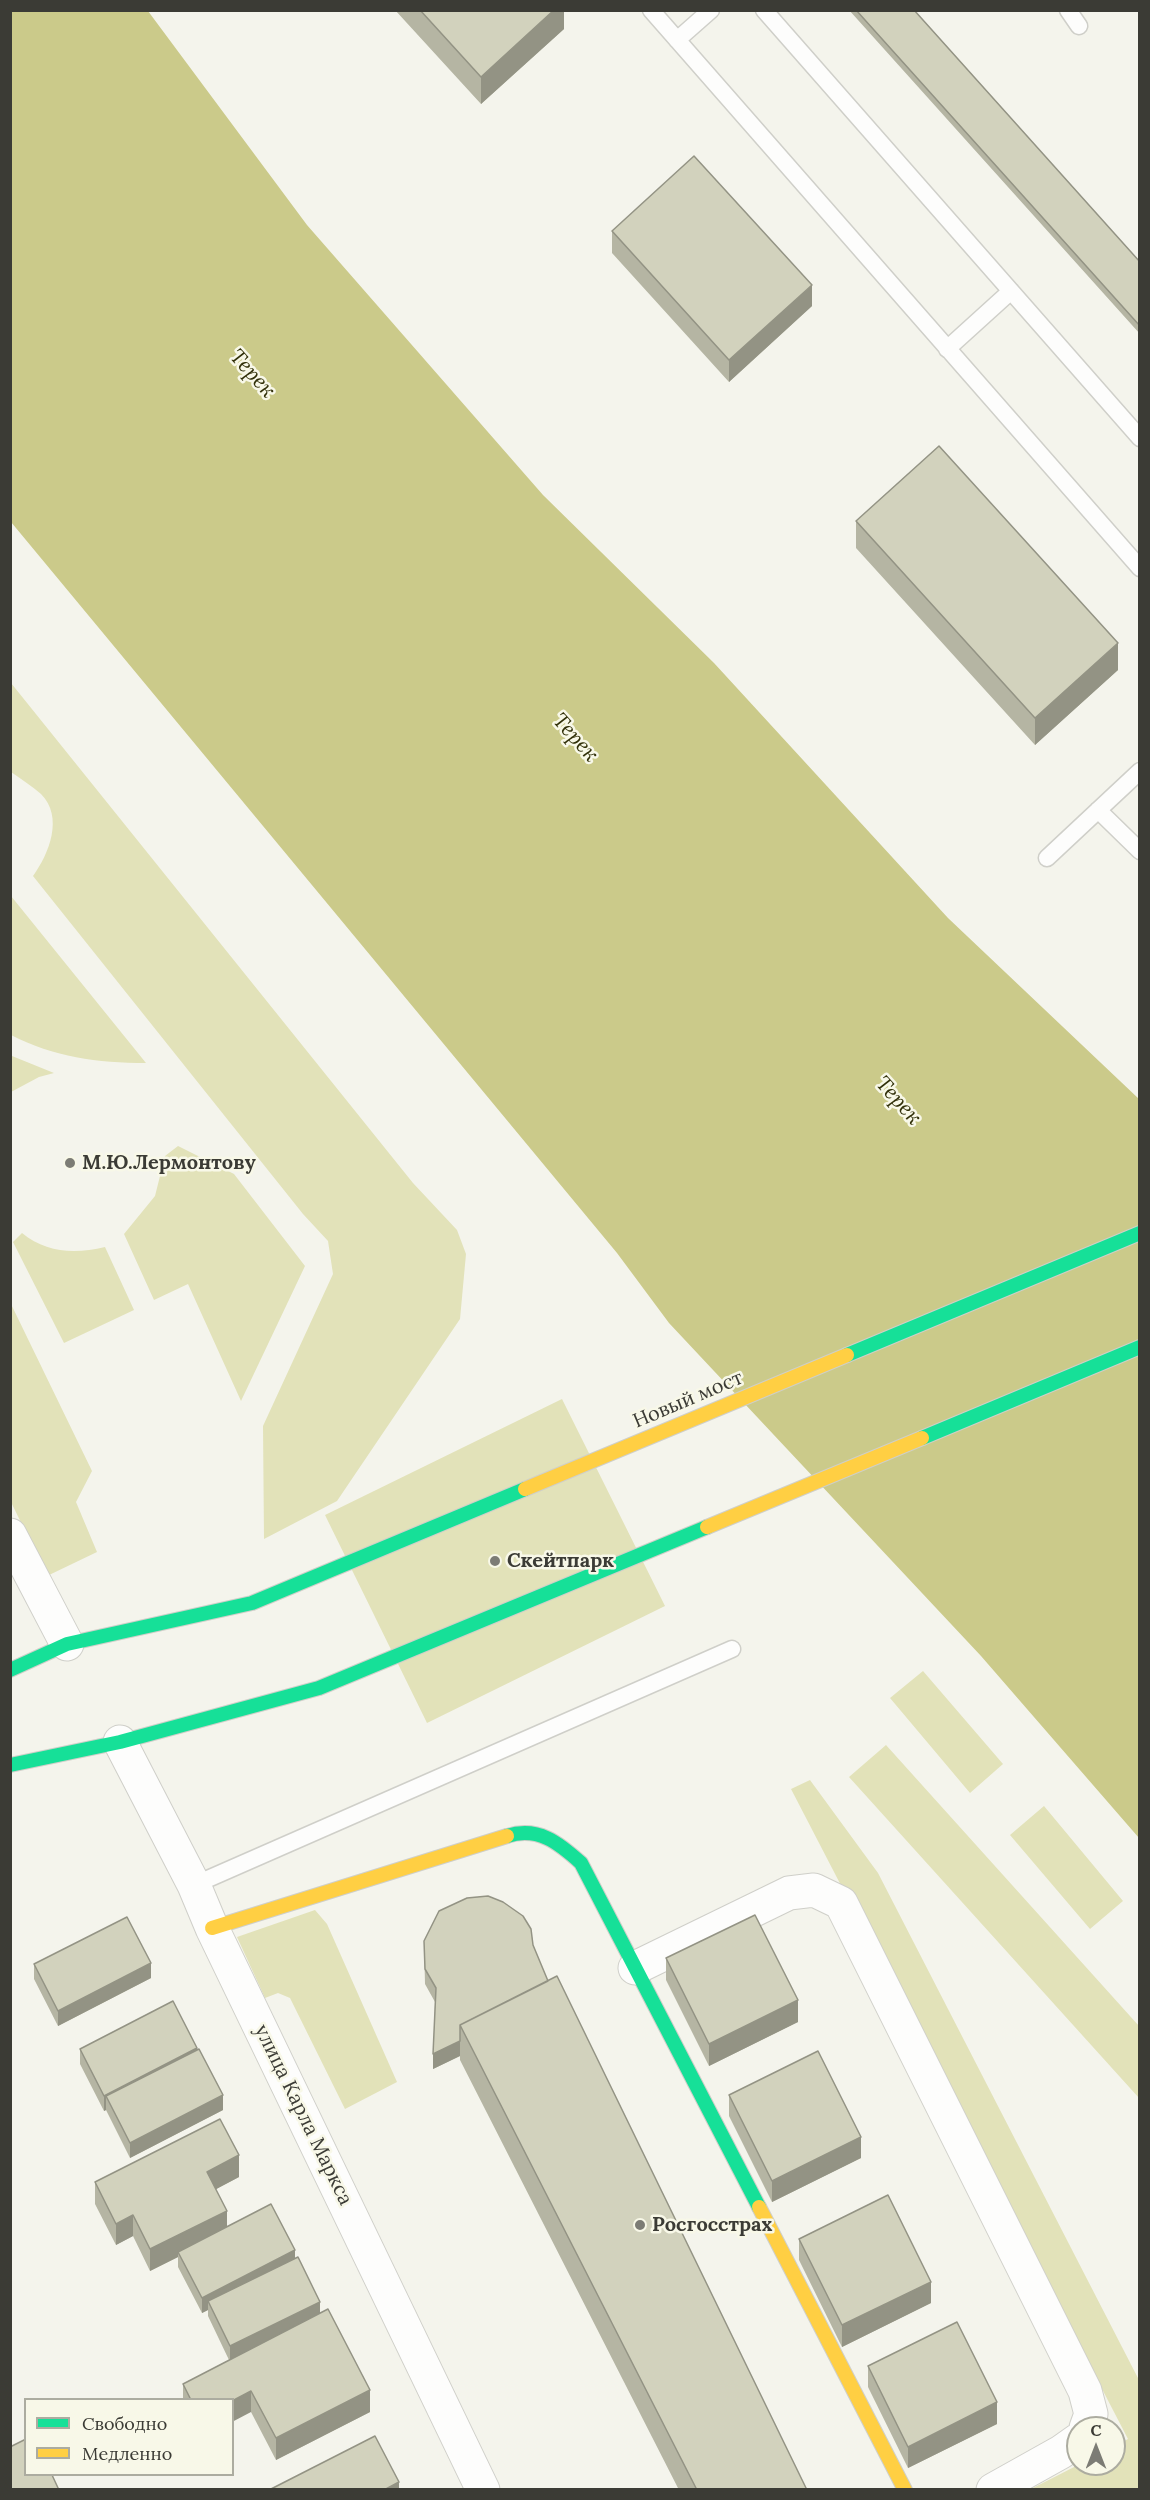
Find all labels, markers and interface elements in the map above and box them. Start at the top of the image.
water label: Терек [224,345,280,403]
water label: Терек [547,709,603,767]
water label: Терек [870,1072,926,1130]
place label: М.Ю.Лермонтову [82,1151,256,1175]
marker: М.Ю.Лермонтову [63,1156,77,1170]
street label: Новый мост [629,1366,747,1434]
place label: Скейтпарк [507,1549,614,1573]
marker: Скейтпарк [488,1554,502,1568]
street label: улица Карла Маркса [249,2021,357,2209]
place label: Росгосстрах [652,2213,772,2237]
marker: Росгосстрах [633,2218,647,2232]
legend [24,2398,234,2476]
text: Свободно [82,2412,167,2435]
north arrow [1066,2416,1126,2476]
text: С [1090,2420,1102,2440]
text: Медленно [82,2442,172,2465]

